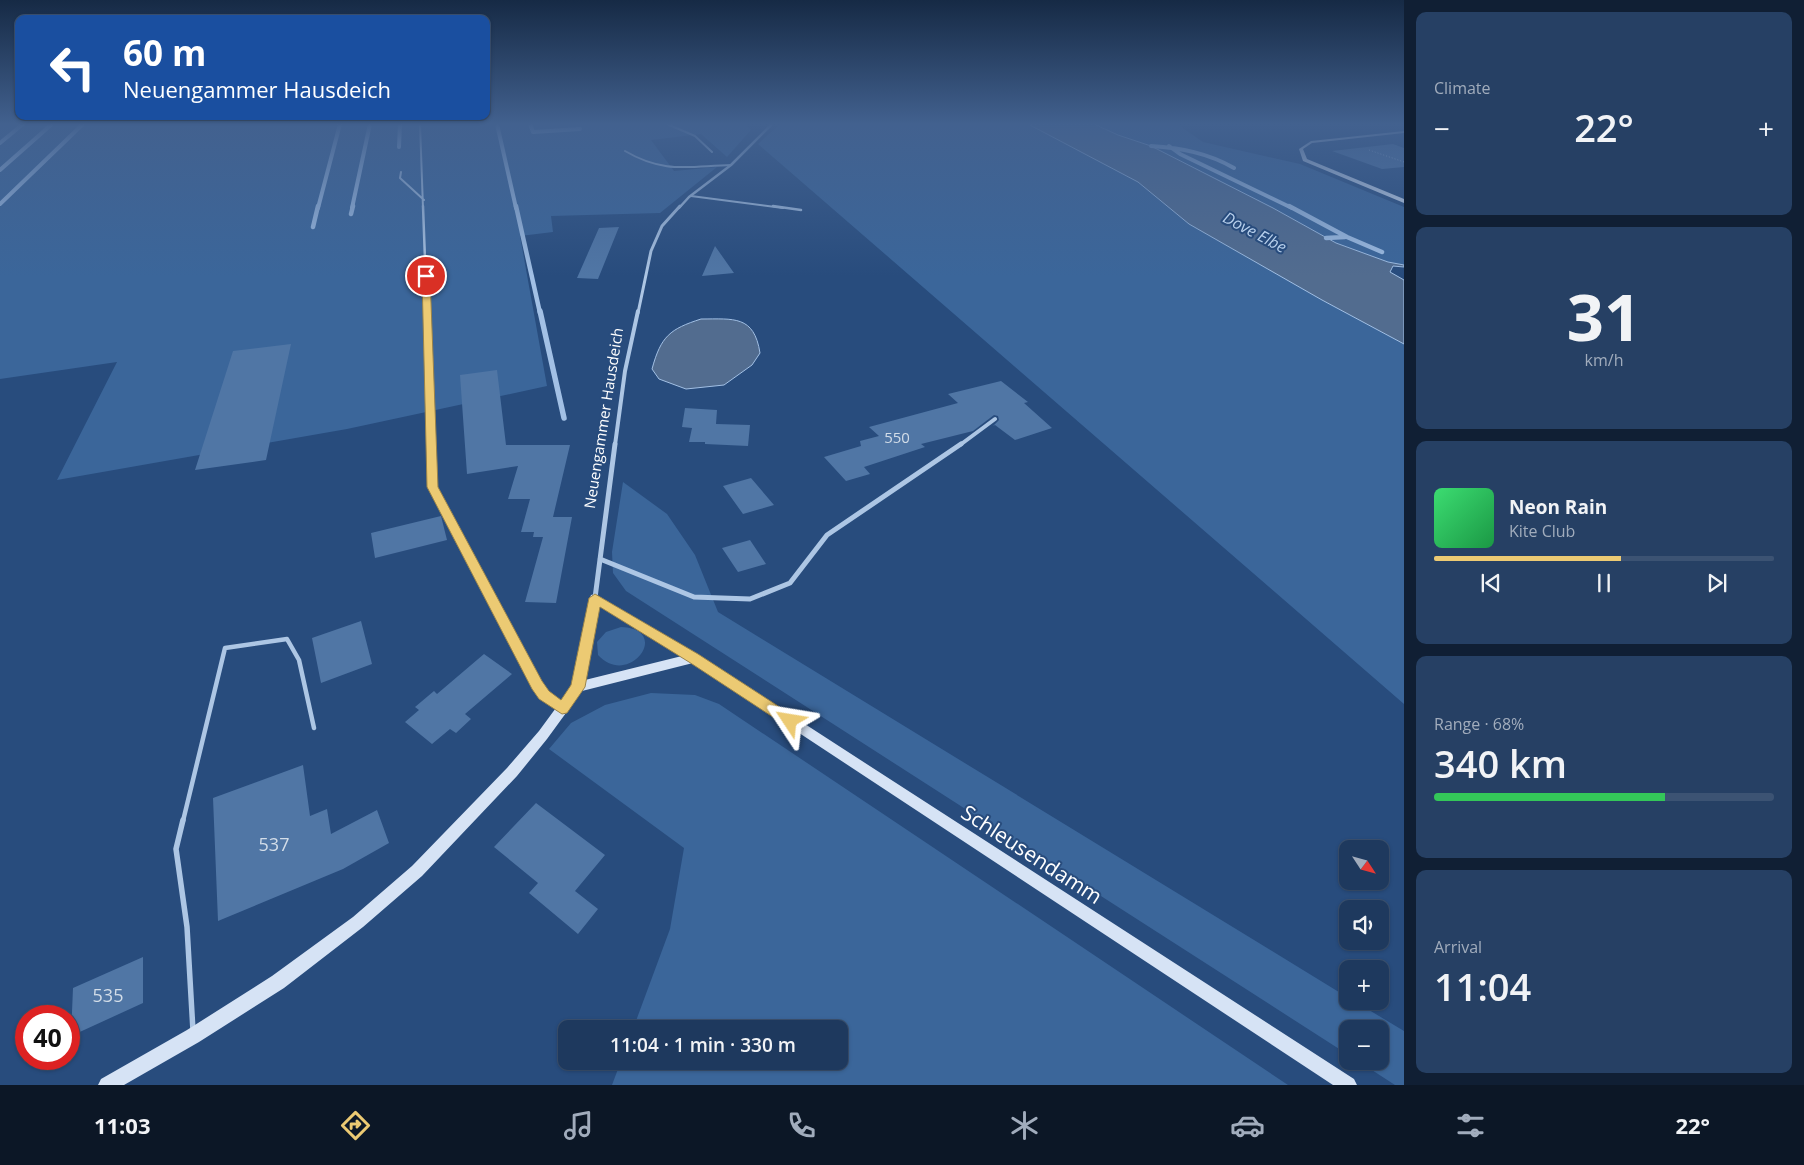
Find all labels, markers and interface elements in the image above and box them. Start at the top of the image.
text: 60 m [123,29,206,76]
icon: left [40,35,105,100]
text: Neuengammer Hausdeich [123,74,391,104]
text: Climate [1434,77,1491,99]
text: 22° [1574,101,1634,153]
text: − [1434,109,1450,147]
text: + [1758,109,1774,147]
water label: Dove Elbe [1220,206,1291,258]
pin [405,255,447,297]
icon: arrive [412,262,440,290]
text: 31 [1567,272,1641,360]
street label: Neuengammer Hausdeich [579,326,627,510]
text: km/h [1585,349,1623,371]
house number: 550 [884,427,910,447]
text: Neon Rain [1509,494,1607,520]
text: Kite Club [1509,520,1575,542]
icon: previous [1477,569,1505,597]
icon: pause [1590,569,1618,597]
icon: next [1703,569,1731,597]
position arrow [763,694,815,746]
text: Range · 68% [1434,713,1524,735]
text: 340 km [1434,737,1567,789]
street label: Schleusendamm [956,798,1108,910]
house number: 537 [259,832,289,856]
north arrow [1339,840,1389,890]
map controls [1339,840,1389,1070]
button: sound [1339,900,1389,950]
text: Arrival [1434,936,1482,958]
button: + [1339,960,1389,1010]
text: 11:04 [1434,960,1531,1012]
house number: 535 [93,983,123,1007]
speed limit sign: 40 [15,1005,80,1070]
button: − [1339,1020,1389,1070]
text: 11:04 · 1 min · 330 m [610,1032,796,1058]
icon: directions [338,1108,373,1143]
icon: music [561,1108,596,1143]
icon: phone [784,1108,819,1143]
icon: climate [1007,1108,1042,1143]
icon: car [1230,1108,1265,1143]
icon: filters [1453,1108,1488,1143]
text: 11:03 [94,1110,151,1140]
text: 22° [1675,1110,1710,1140]

